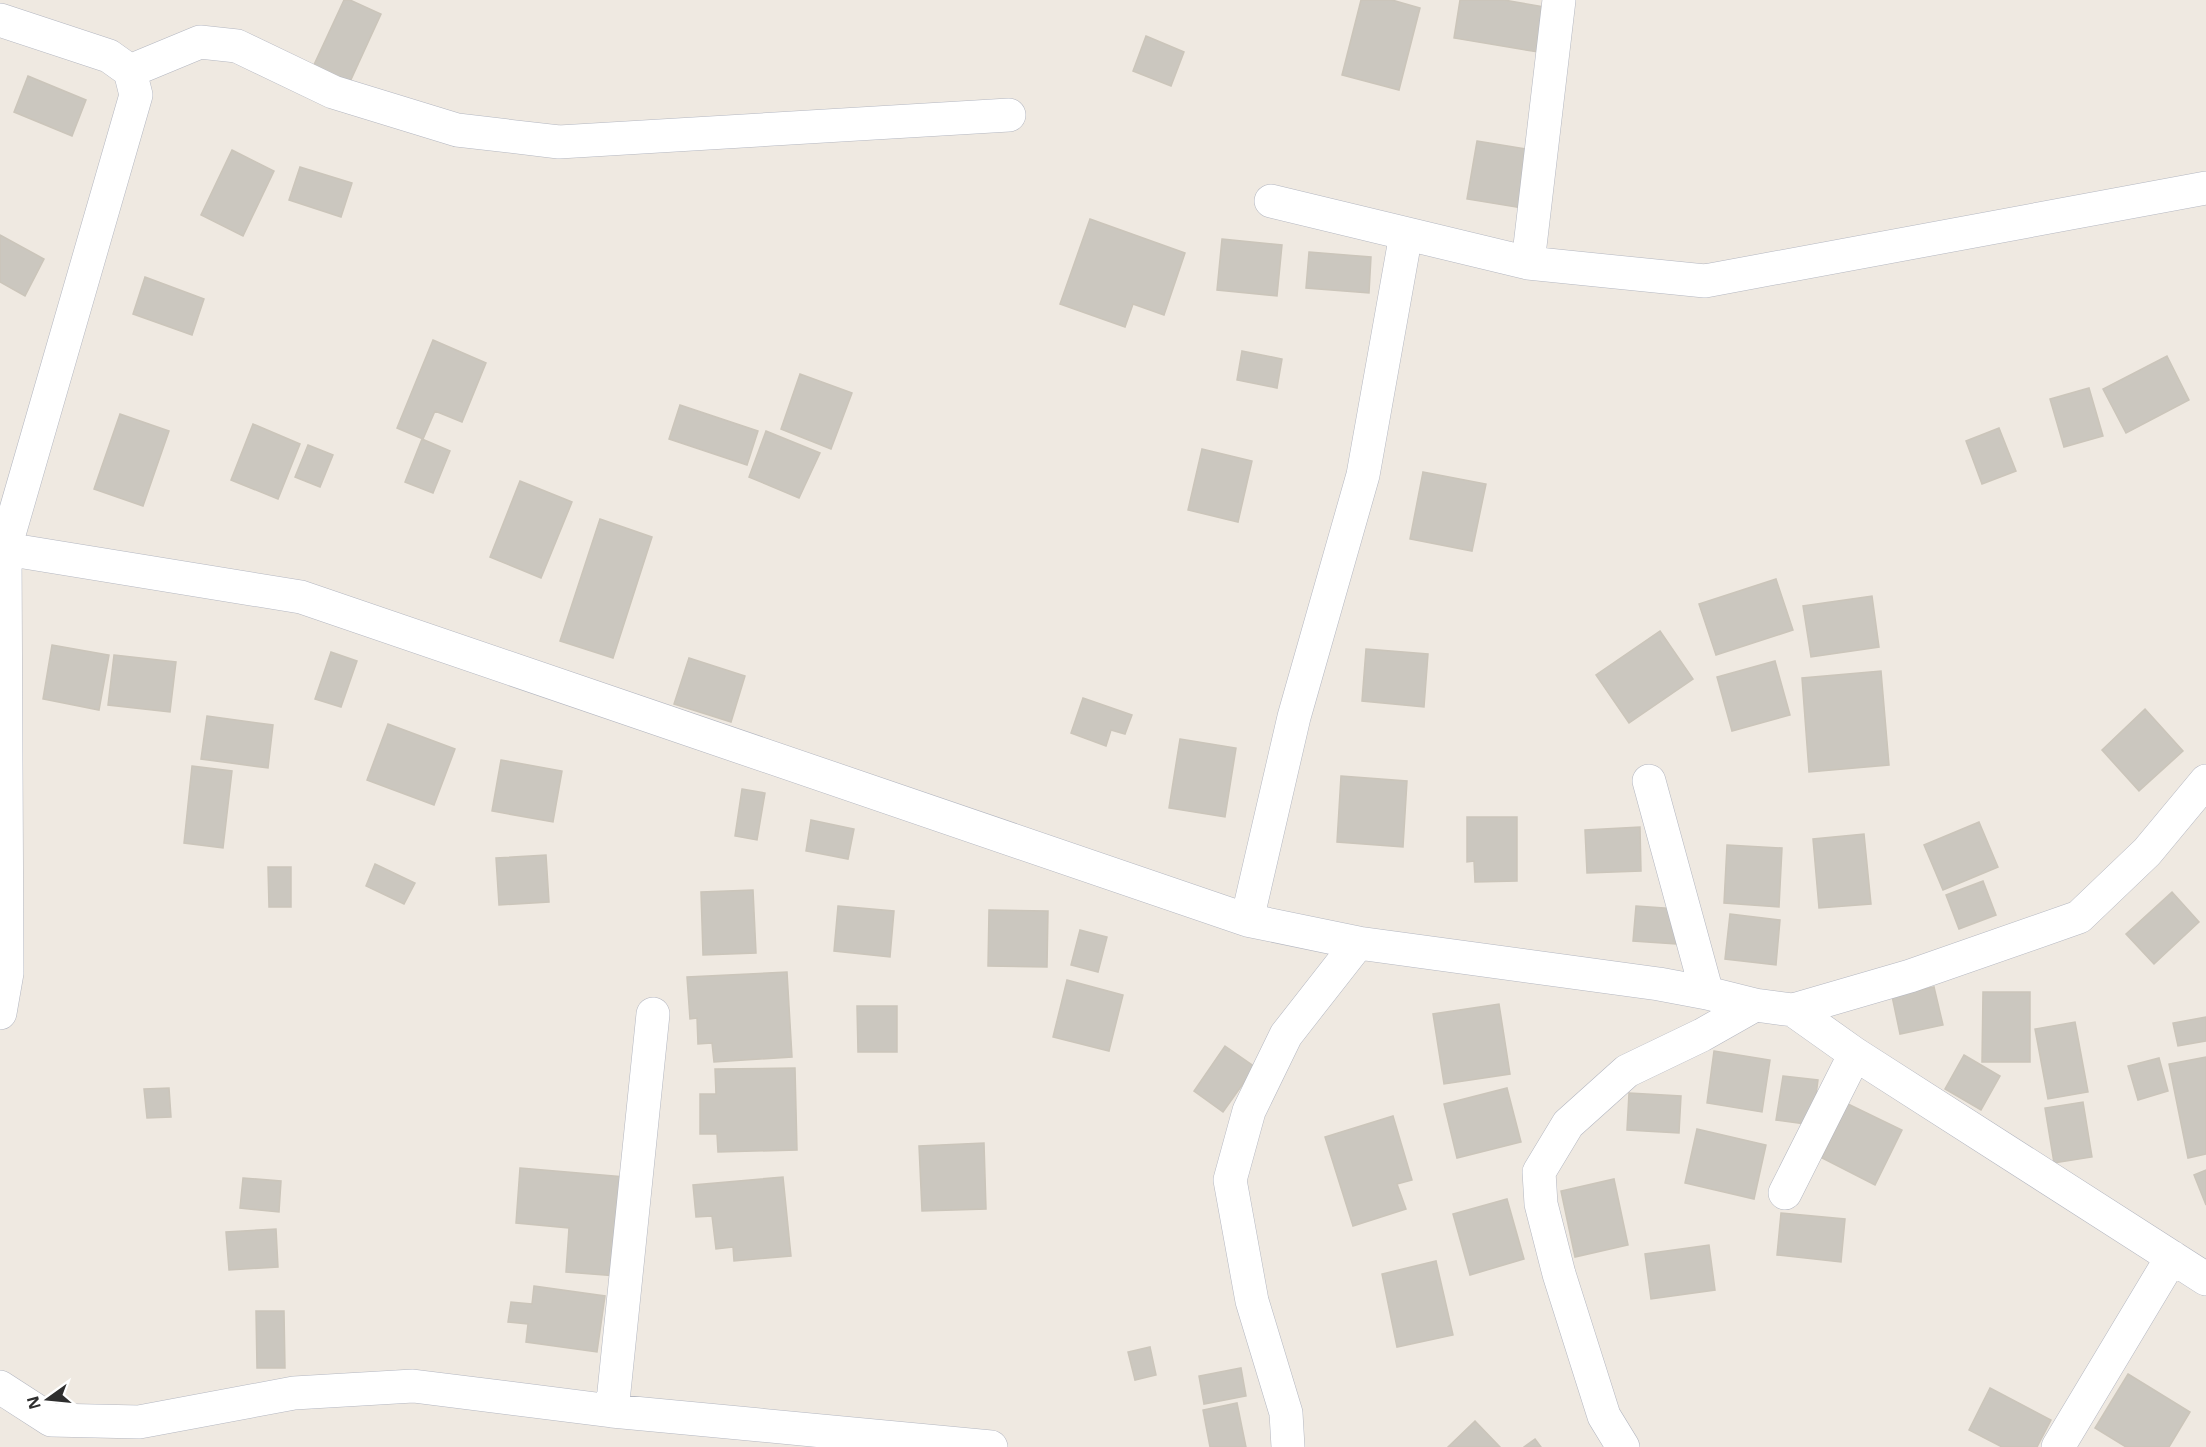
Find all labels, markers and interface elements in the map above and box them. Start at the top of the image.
north arrow [18,1369,78,1429]
text: N [21,1394,46,1412]

